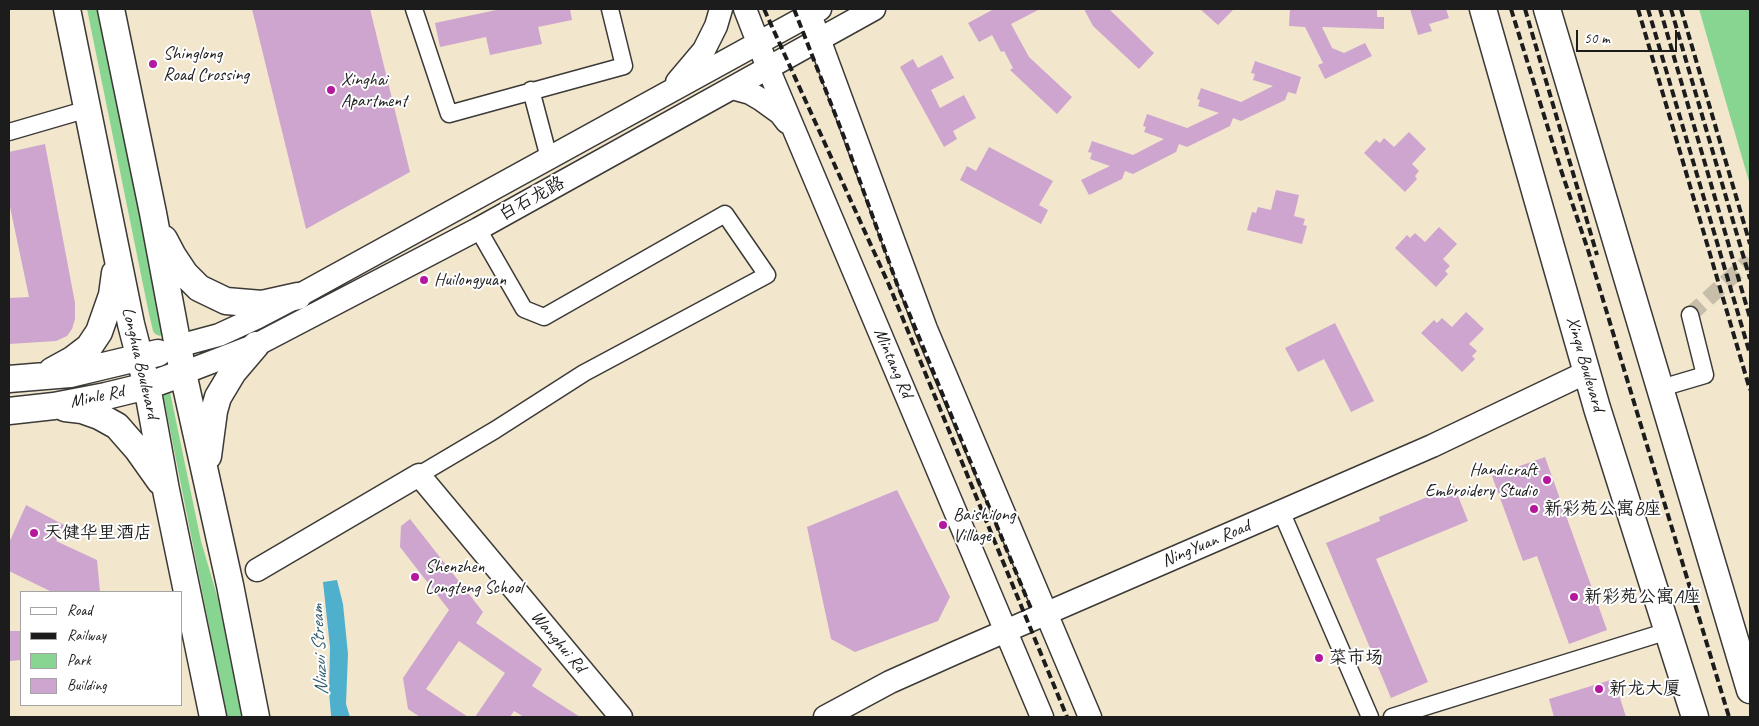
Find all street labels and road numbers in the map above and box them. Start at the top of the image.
street label: 白石龙路 [495,172,569,226]
street label: Longhua Boulevard [117,305,163,421]
street label: Xinqu Boulevard [1561,314,1609,414]
street label: Mintang Rd [869,325,917,401]
street label: Minle Rd [68,381,126,413]
street label: NingYuan Road [1159,516,1253,572]
street label: Wanghui Rd [526,607,590,677]

